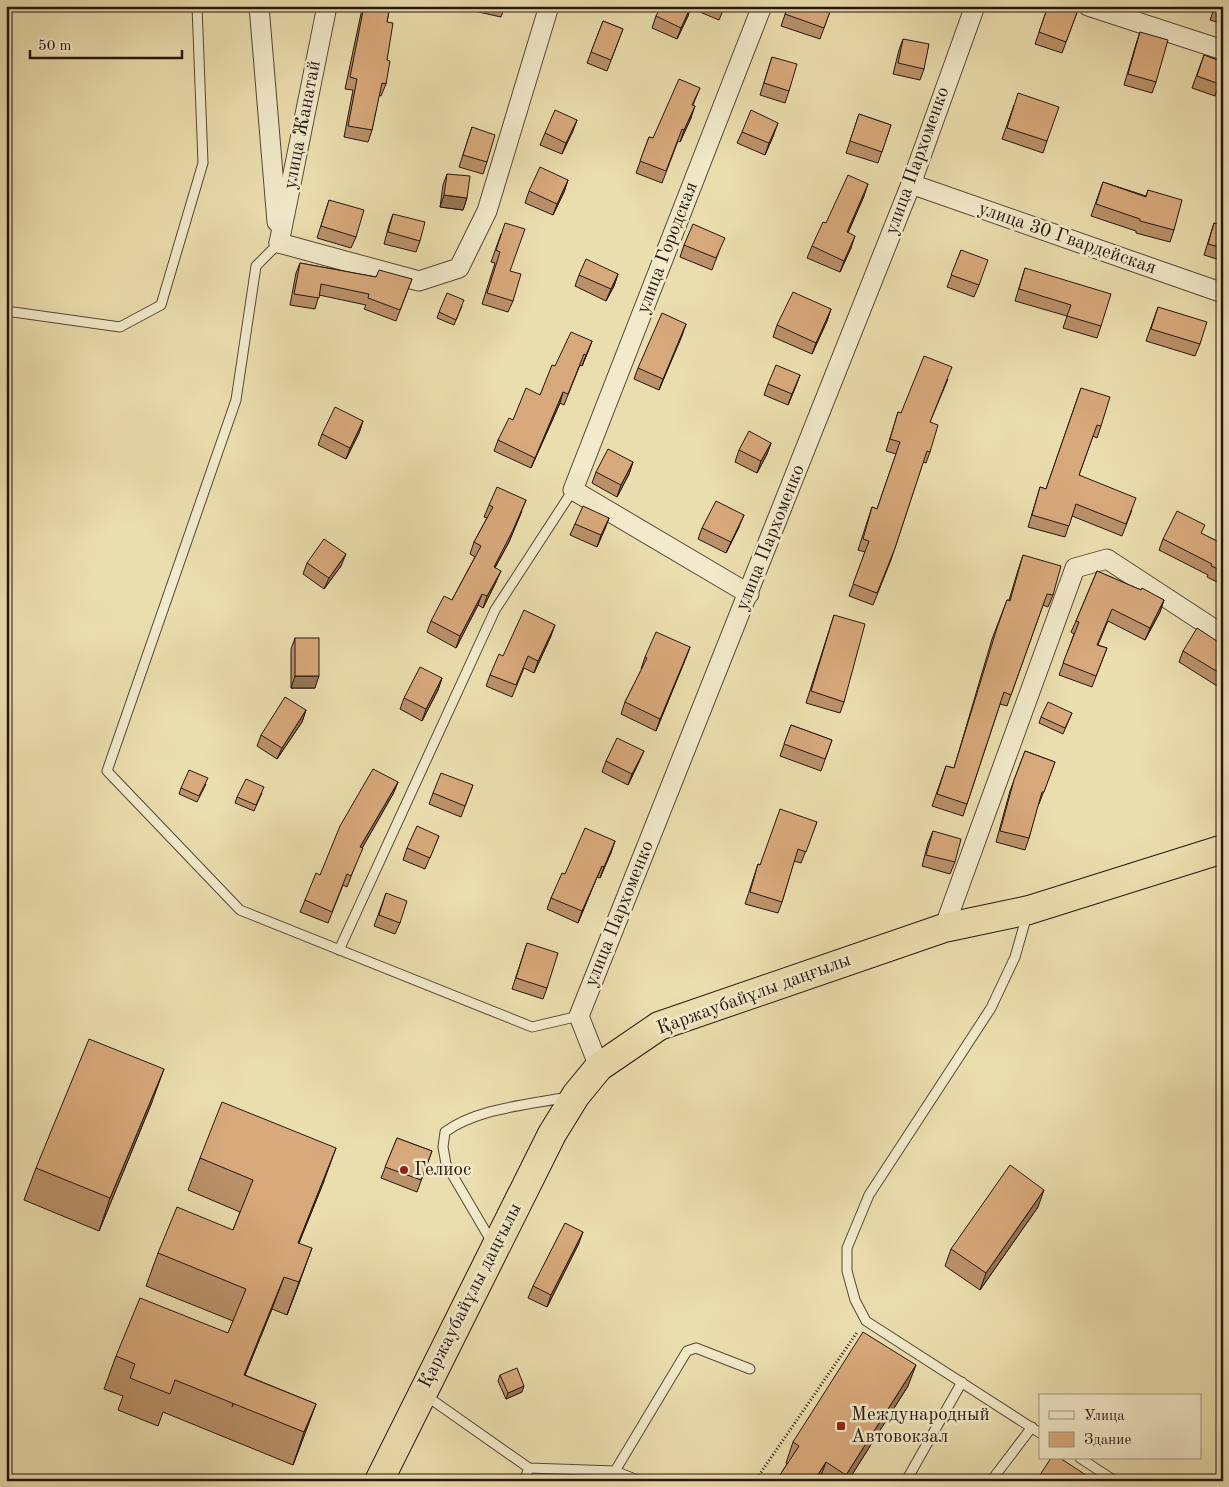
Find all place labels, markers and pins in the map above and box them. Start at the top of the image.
place label: Гелиос [414,1161,471,1180]
marker: Гелиос [398,1164,410,1176]
place label: Международный Автовокзал [851,1406,990,1447]
marker: Международный Автовокзал [835,1420,847,1432]

